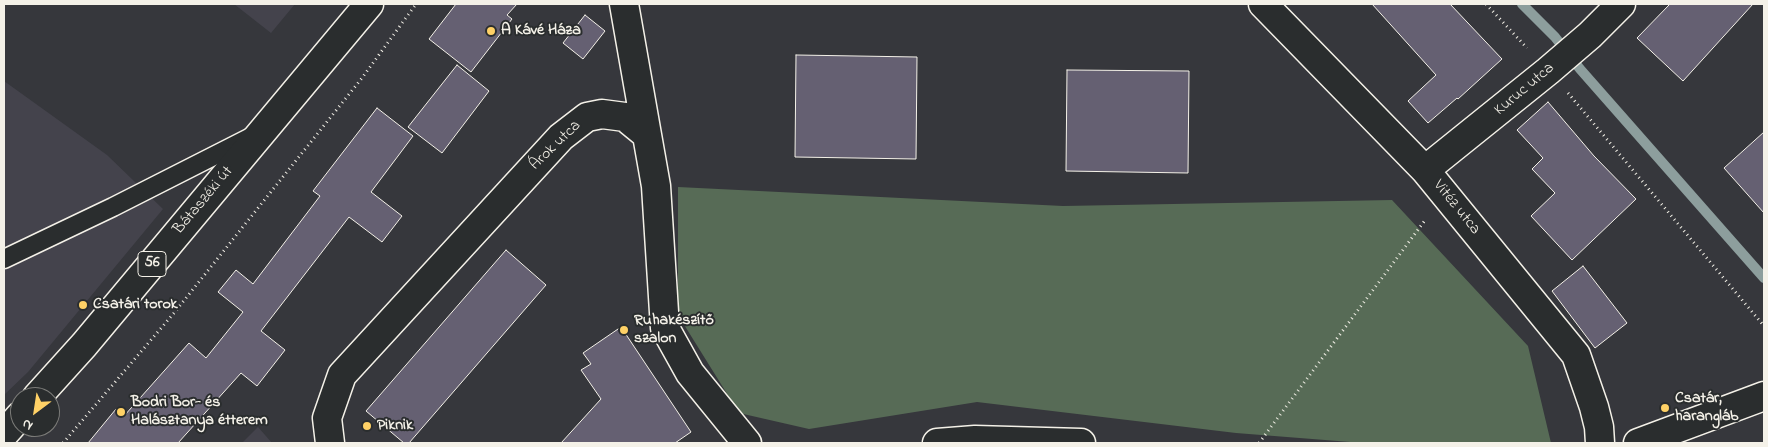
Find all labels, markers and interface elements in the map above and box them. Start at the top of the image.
place label: A Kávé Háza [501,21,581,41]
marker: A Kávé Háza [485,25,497,37]
street label: Kuruc utca [1491,59,1559,121]
street label: Árok utca [526,117,586,175]
street label: Bátaszéki út [170,163,238,239]
street label: Vitéz utca [1428,177,1484,239]
road number: 56 [138,252,166,276]
place label: Csatári torok [93,295,177,315]
marker: Csatári torok [77,299,89,311]
place label: Ruhakészítő szalon [634,311,714,349]
marker: Ruhakészítő szalon [618,324,630,336]
north arrow [10,387,60,437]
place label: Csatár, harangláb [1675,389,1739,427]
place label: Bodri Bor- és Halásztanya étterem [131,393,268,431]
marker: Csatár, harangláb [1659,402,1671,414]
marker: Bodri Bor- és Halásztanya étterem [115,406,127,418]
text: N [18,413,37,436]
place label: Piknik [377,416,413,436]
marker: Piknik [361,420,373,432]

